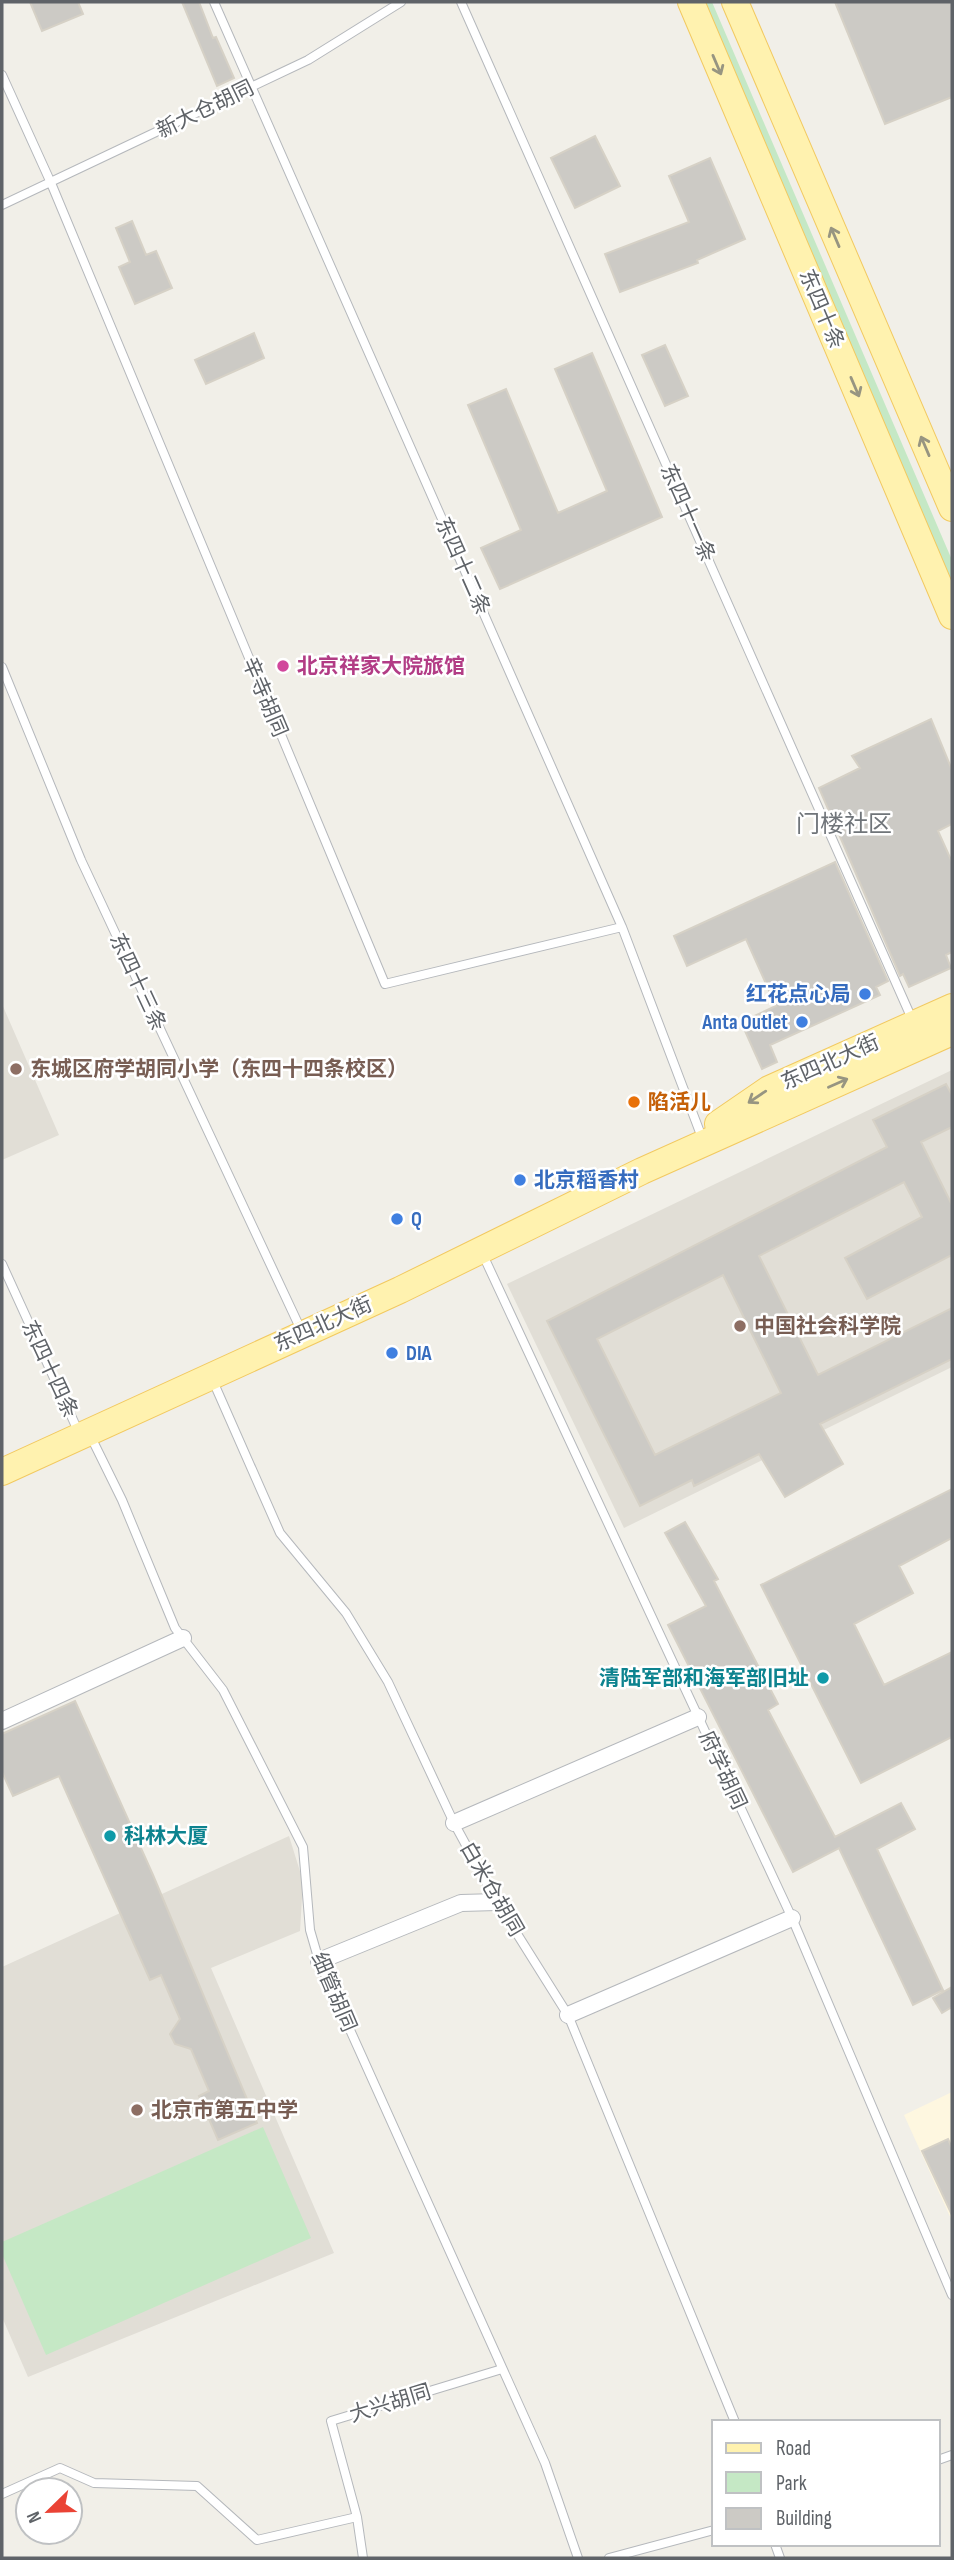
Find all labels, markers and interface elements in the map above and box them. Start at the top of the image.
one-way arrow [712,53,725,75]
street label: 新大仓胡同 [153,75,258,144]
one-way arrow [828,226,841,248]
street label: 东四十条 [794,266,849,353]
one-way arrow [849,375,862,397]
one-way arrow [918,435,931,457]
street label: 东四十一条 [655,460,720,566]
street label: 东四十二条 [430,513,495,619]
street label: 辛寺胡同 [237,654,292,741]
place label: 北京祥家大院旅馆 [297,654,465,679]
marker: 北京祥家大院旅馆 [275,658,291,674]
district label: 门楼社区 [796,810,892,839]
street label: 东四十三条 [104,929,171,1035]
place label: 红花点心局 [746,982,851,1007]
marker: 红花点心局 [857,986,873,1002]
place label: Anta Outlet [701,1010,788,1035]
marker: Anta Outlet [794,1014,810,1030]
street label: 东四北大街 [777,1030,883,1095]
place label: 东城区府学胡同小学（东四十四条校区） [30,1057,408,1082]
marker: 东城区府学胡同小学（东四十四条校区） [8,1061,24,1077]
one-way arrow [827,1076,849,1089]
place label: 陷活儿 [648,1090,711,1115]
one-way arrow [748,1090,767,1104]
marker: 陷活儿 [626,1094,642,1110]
place label: 北京稻香村 [534,1168,639,1193]
marker: 北京稻香村 [512,1172,528,1188]
place label: Q [411,1207,422,1232]
marker: Q [389,1211,405,1227]
street label: 东四北大街 [270,1292,376,1357]
place label: 中国社会科学院 [754,1314,901,1339]
street label: 东四十四条 [16,1316,83,1422]
marker: 中国社会科学院 [732,1318,748,1334]
place label: DIA [406,1341,433,1366]
marker: DIA [384,1345,400,1361]
place label: 清陆军部和海军部旧址 [599,1666,809,1691]
marker: 清陆军部和海军部旧址 [815,1670,831,1686]
street label: 府学胡同 [693,1727,752,1814]
place label: 科林大厦 [124,1824,208,1849]
marker: 科林大厦 [102,1828,118,1844]
street label: 白米仓胡同 [454,1838,529,1941]
street label: 细管胡同 [306,1949,361,2036]
place label: 北京市第五中学 [151,2098,298,2123]
marker: 北京市第五中学 [129,2102,145,2118]
street label: 大兴胡同 [346,2379,434,2428]
legend [712,2420,940,2546]
text: Road [776,2436,811,2461]
text: Park [776,2471,807,2496]
north arrow [14,2476,84,2546]
text: Building [776,2506,832,2531]
text: N [22,2508,47,2526]

